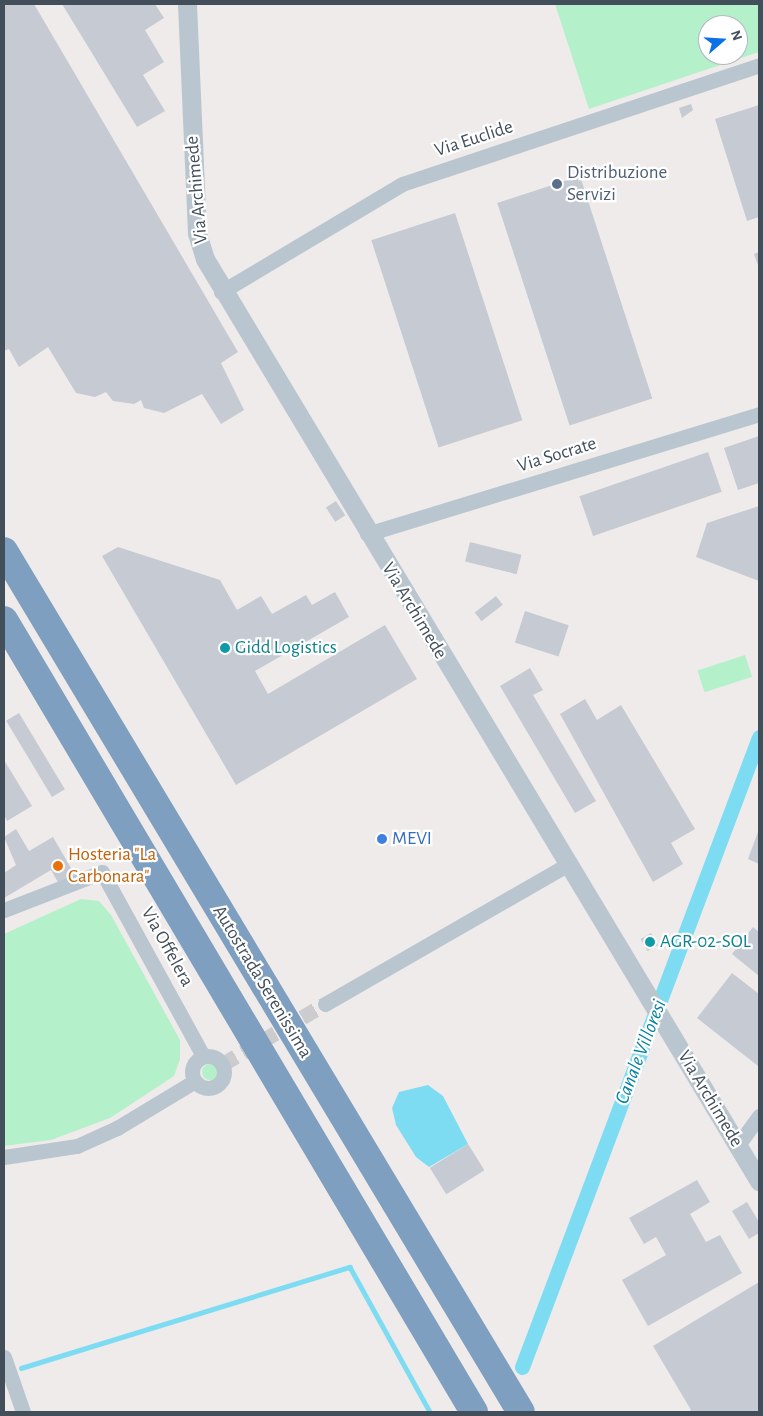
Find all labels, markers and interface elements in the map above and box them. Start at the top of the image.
north arrow [698,15,748,65]
text: N [728,29,744,42]
street label: Via Euclide [432,116,516,162]
street label: Via Archimede [181,135,213,245]
place label: Distribuzione Servizi [567,162,667,206]
marker: Distribuzione Servizi [551,178,563,190]
street label: Via Socrate [515,432,599,478]
street label: Via Archimede [376,559,452,663]
place label: Gidd Logistics [235,637,337,659]
marker: Gidd Logistics [219,642,231,654]
place label: MEVI [392,828,432,850]
marker: MEVI [376,833,388,845]
place label: Hosteria "La Carbonara" [68,844,156,888]
marker: Hosteria "La Carbonara" [52,860,64,872]
street label: Autostrada Serenissima [207,901,317,1063]
street label: Via Offelera [136,903,198,991]
place label: AGR-02-SOL [660,931,751,953]
marker: AGR-02-SOL [644,936,656,948]
water label: Canale Villoresi [610,996,672,1108]
street label: Via Archimede [672,1047,748,1151]

